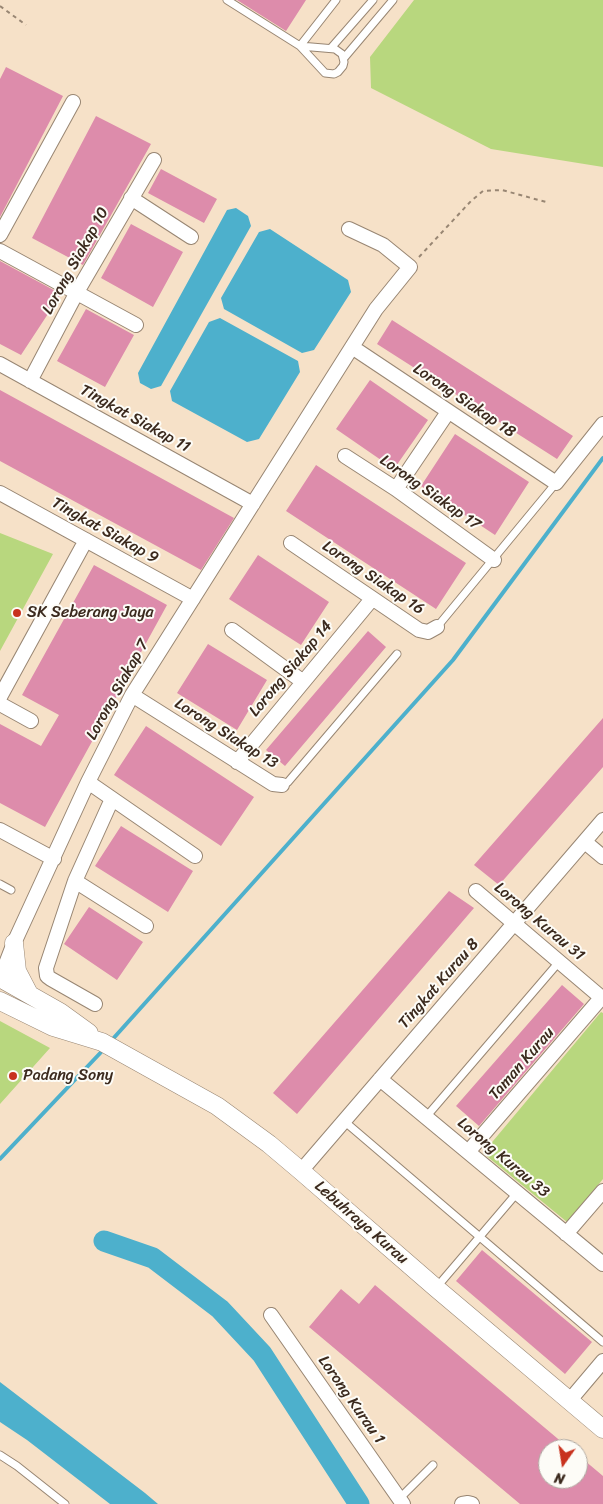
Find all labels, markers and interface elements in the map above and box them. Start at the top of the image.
street label: Lorong Siakap 10 [39,204,113,318]
street label: Lorong Siakap 18 [409,360,519,442]
street label: Tingkat Siakap 11 [77,381,193,457]
street label: Lorong Siakap 17 [376,451,484,535]
street label: Tingkat Siakap 9 [48,494,162,568]
street label: Lorong Siakap 16 [318,537,428,619]
place label: SK Seberang Jaya [27,603,154,623]
marker: SK Seberang Jaya [11,607,23,619]
street label: Lorong Siakap 14 [245,617,337,721]
street label: Lorong Siakap 7 [82,636,154,744]
street label: Lorong Siakap 13 [171,695,281,773]
street label: Lorong Kurau 31 [490,879,588,965]
street label: Tingkat Kurau 8 [395,935,483,1033]
street label: Taman Kurau [485,1024,559,1104]
place label: Padang Sony [23,1066,113,1086]
marker: Padang Sony [7,1070,19,1082]
street label: Lorong Kurau 33 [453,1114,553,1202]
street label: Lebuhraya Kurau [310,1177,412,1269]
street label: Lorong Kurau 1 [313,1352,389,1448]
north arrow [538,1439,588,1489]
text: N [552,1465,567,1491]

